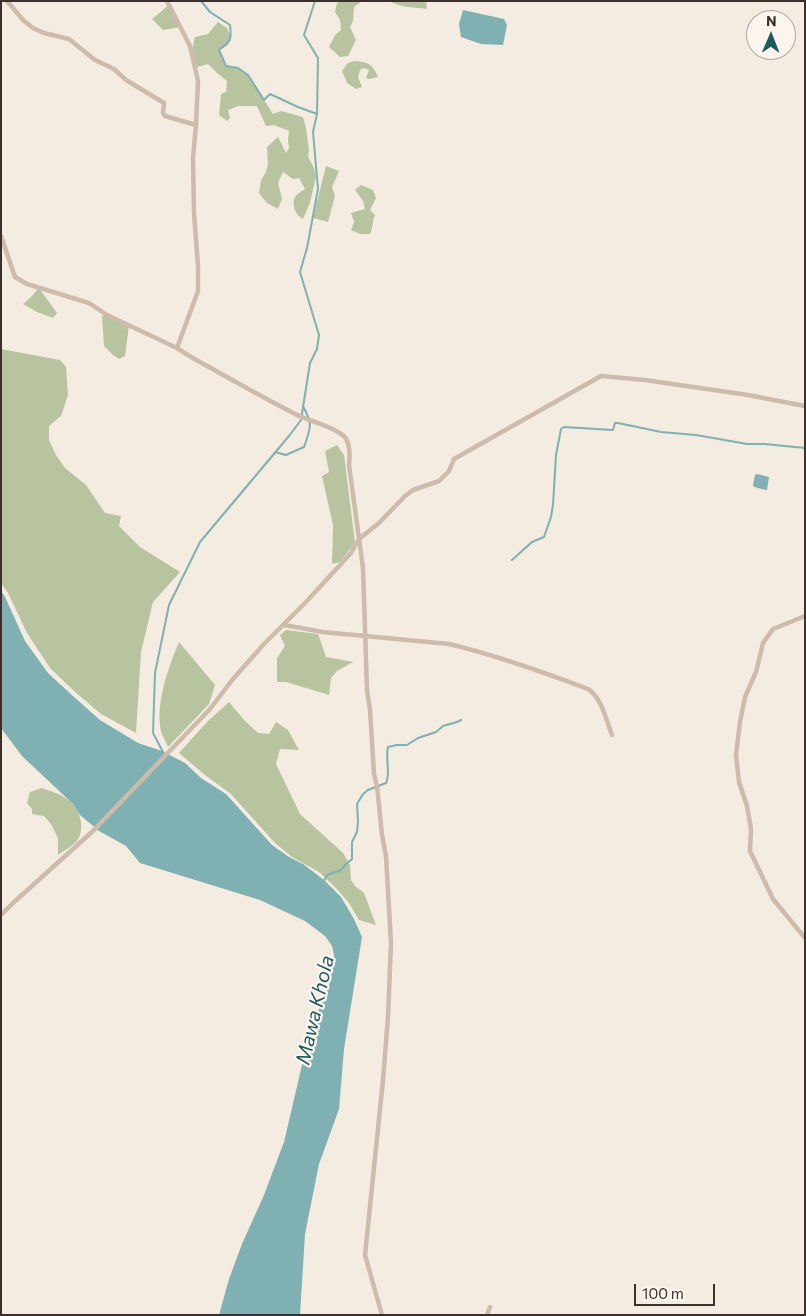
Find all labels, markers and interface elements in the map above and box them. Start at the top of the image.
north arrow [746,10,796,60]
text: N [766,12,777,29]
water label: Mawa Khola [291,953,339,1067]
scale bar [636,1274,717,1306]
text: 100 m [642,1284,684,1302]

